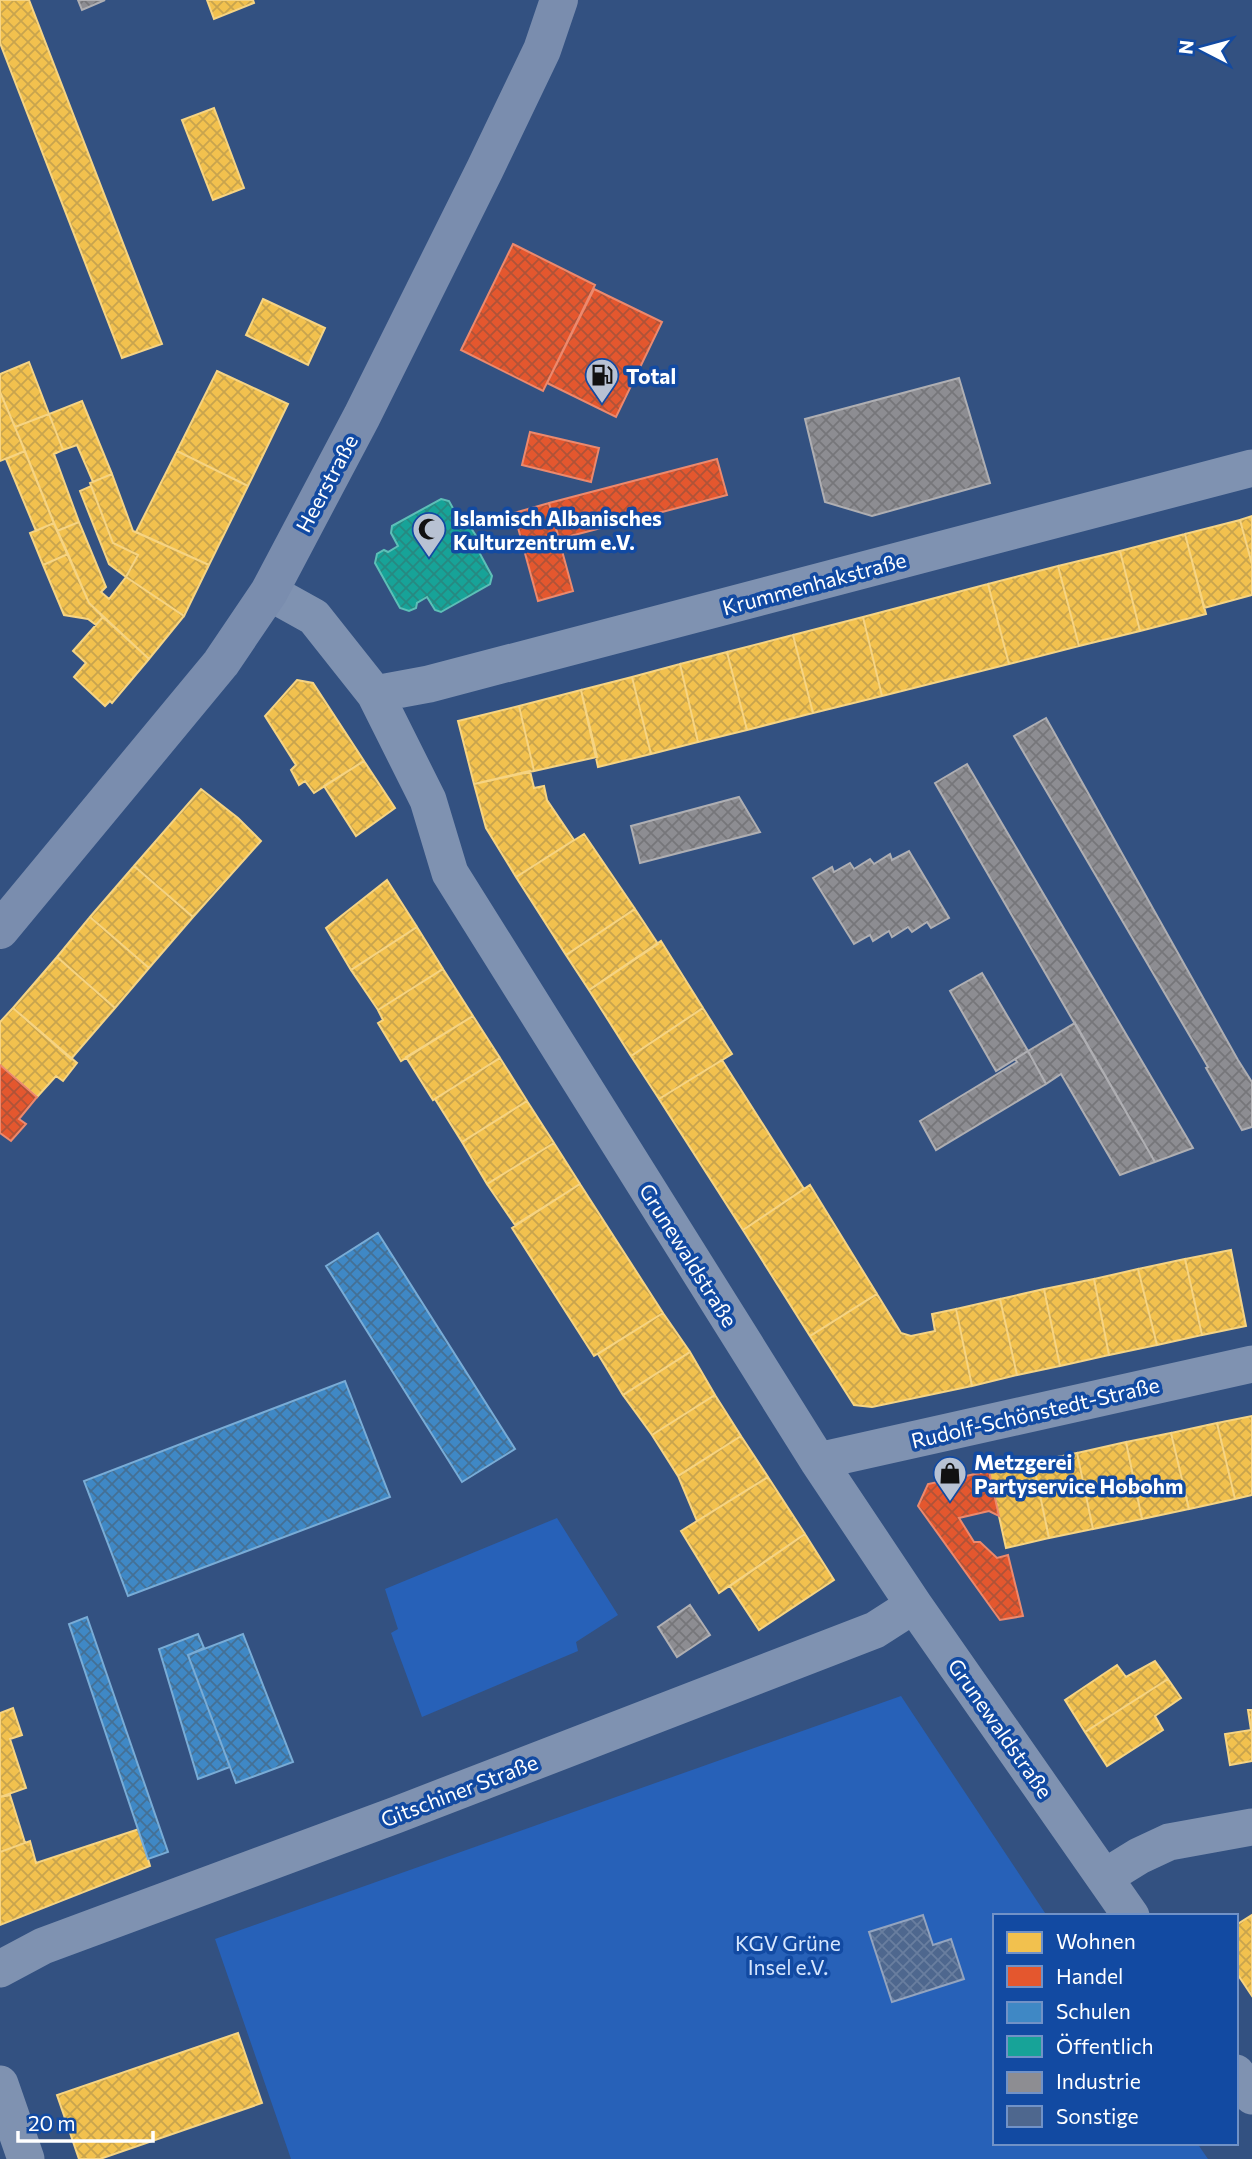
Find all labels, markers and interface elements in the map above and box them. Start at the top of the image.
north arrow [1168,14,1238,84]
text: N [1173,39,1198,55]
fuel station icon: Total [583,356,621,405]
place label: Total [626,363,676,388]
street label: Heerstraße [290,430,362,536]
place label: Islamisch Albanisches Kulturzentrum e.V. [453,505,662,554]
mosque icon: Islamisch Albanisches Kulturzentrum e.V. [410,510,448,559]
street label: Krummenhakstraße [719,546,909,620]
street label: Grunewaldstraße [635,1179,743,1331]
street label: Rudolf-Schönstedt-Straße [908,1371,1162,1453]
place label: Metzgerei Partyservice Hobohm [974,1449,1183,1498]
shop icon: Metzgerei Partyservice Hobohm [931,1454,969,1503]
street label: Grunewaldstraße [944,1653,1058,1803]
street label: Gitschiner Straße [377,1749,541,1831]
legend [993,1914,1238,2145]
text: Wohnen [1056,1928,1136,1953]
park label: KGV Grüne Insel e.V. [735,1930,841,1979]
text: Handel [1056,1963,1123,1988]
text: Schulen [1056,1998,1131,2023]
text: Öffentlich [1056,2033,1154,2058]
text: Industrie [1056,2068,1141,2093]
scale bar [18,2100,152,2144]
text: Sonstige [1056,2103,1139,2128]
text: 20 m [28,2110,76,2135]

